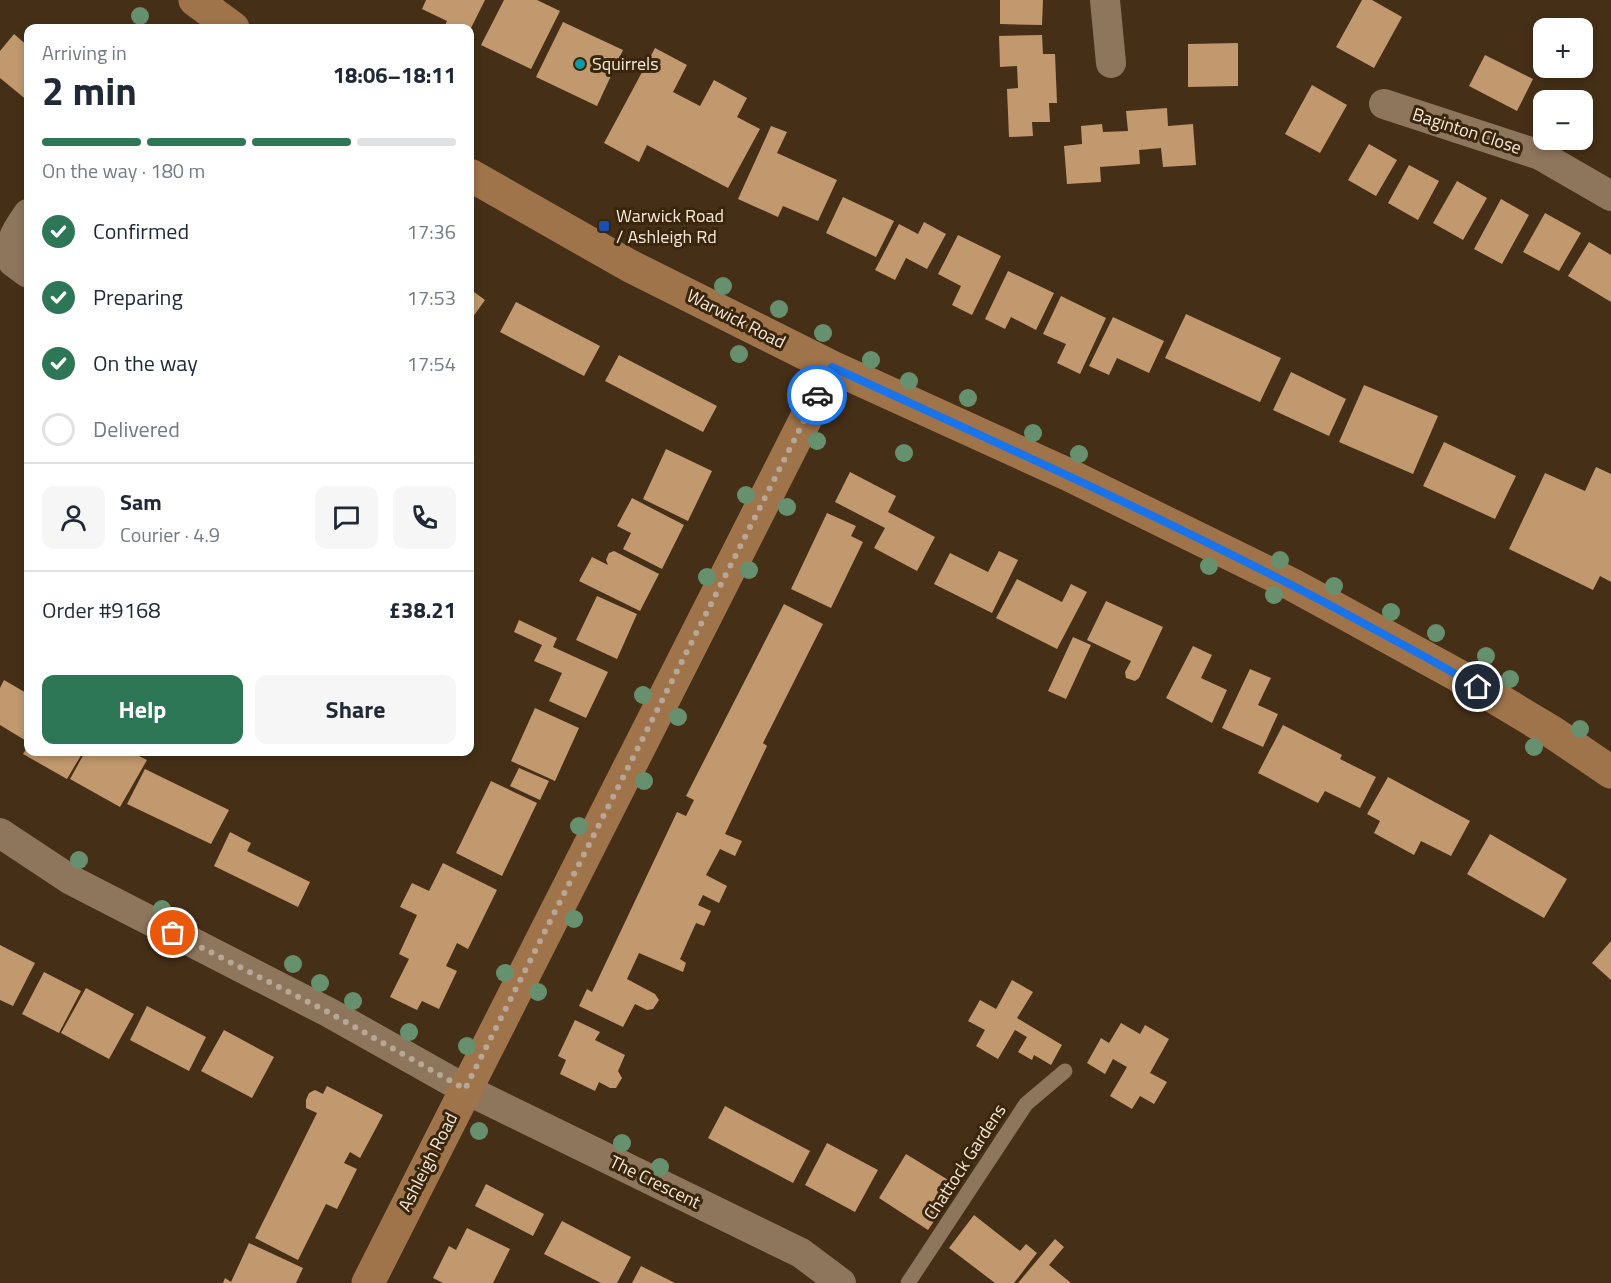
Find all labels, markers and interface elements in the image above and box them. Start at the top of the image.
map controls [1533,18,1593,150]
button: + [1533,18,1593,78]
text: Arriving in [42,37,127,68]
place label: Squirrels [592,50,659,77]
marker: Squirrels [573,57,587,71]
text: 18:06–18:11 [333,58,456,92]
text: 2 min [42,61,137,120]
button: − [1533,90,1593,150]
street label: Baginton Close [1409,100,1525,161]
text: On the way · 180 m [42,155,205,186]
place label: Warwick Road / Ashleigh Rd [616,202,724,250]
text: Confirmed [93,214,189,248]
icon: check [42,215,75,248]
text: 17:36 [407,216,456,247]
marker: Warwick Road / Ashleigh Rd [597,219,611,233]
text: Preparing [93,280,183,314]
icon: check [42,281,75,314]
text: 17:53 [407,282,456,313]
street label: Warwick Road [682,282,790,355]
text: On the way [93,346,198,380]
icon: check [42,347,75,380]
text: 17:54 [407,348,456,379]
courier [787,365,847,425]
icon: car [801,379,834,412]
text: Delivered [93,412,180,446]
text: Sam [120,485,162,519]
button: person [42,486,105,549]
button: chat [315,486,378,549]
button: phone [393,486,456,549]
text: Courier · 4.9 [120,519,220,550]
text: Order #9168 [42,593,161,627]
text: £38.21 [389,593,456,627]
pin [1452,661,1503,712]
icon: home [1461,670,1494,703]
button: Help [42,675,243,744]
button: Share [255,675,456,744]
pin [147,907,198,958]
icon: bag [156,916,189,949]
street label: Chattock Gardens [917,1098,1012,1225]
street label: Ashleigh Road [391,1108,464,1216]
street label: The Crescent [605,1148,706,1216]

